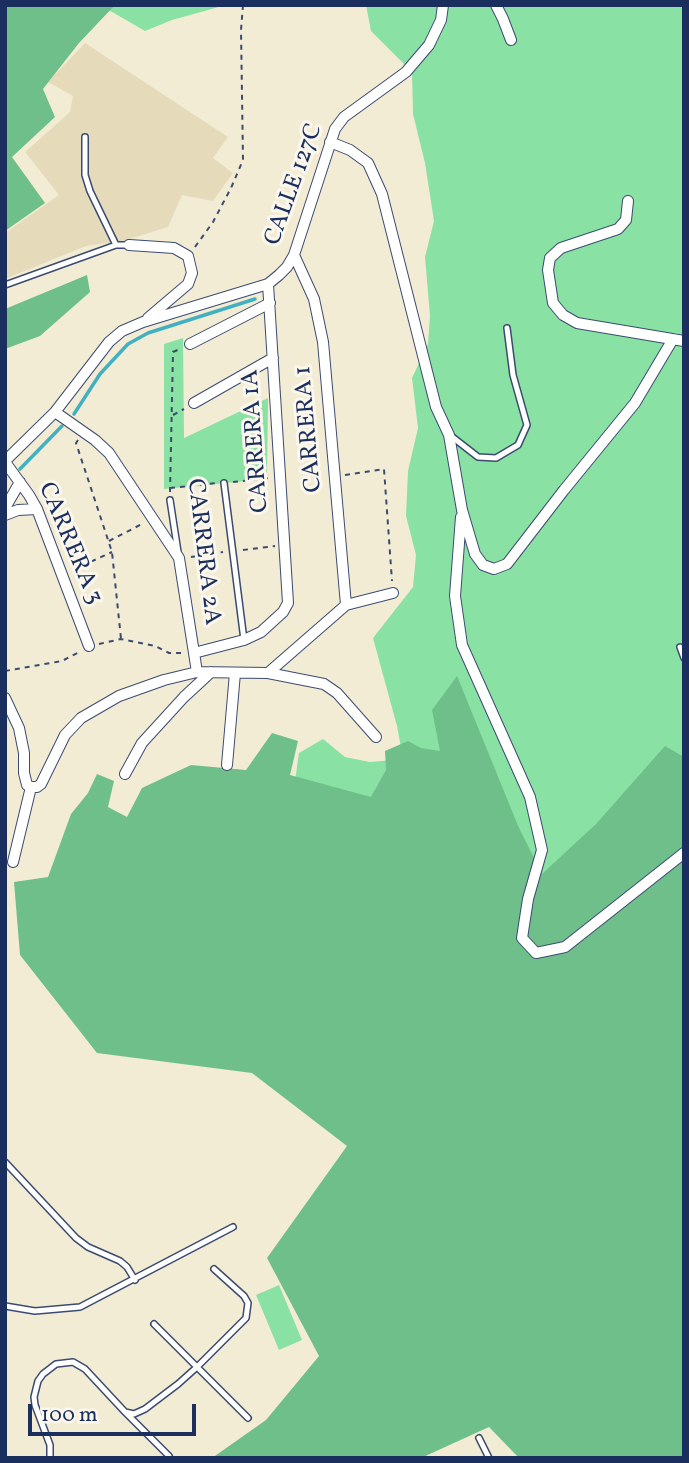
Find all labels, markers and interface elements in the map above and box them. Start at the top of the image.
street label: CALLE 127C [260,120,330,250]
street label: CARRERA 1 [290,365,330,493]
street label: CARRERA 1A [238,368,276,514]
street label: CARRERA 2A [179,477,225,627]
street label: CARRERA 3 [30,479,108,609]
scale bar [32,1390,200,1434]
text: 100 m [41,1401,98,1430]

